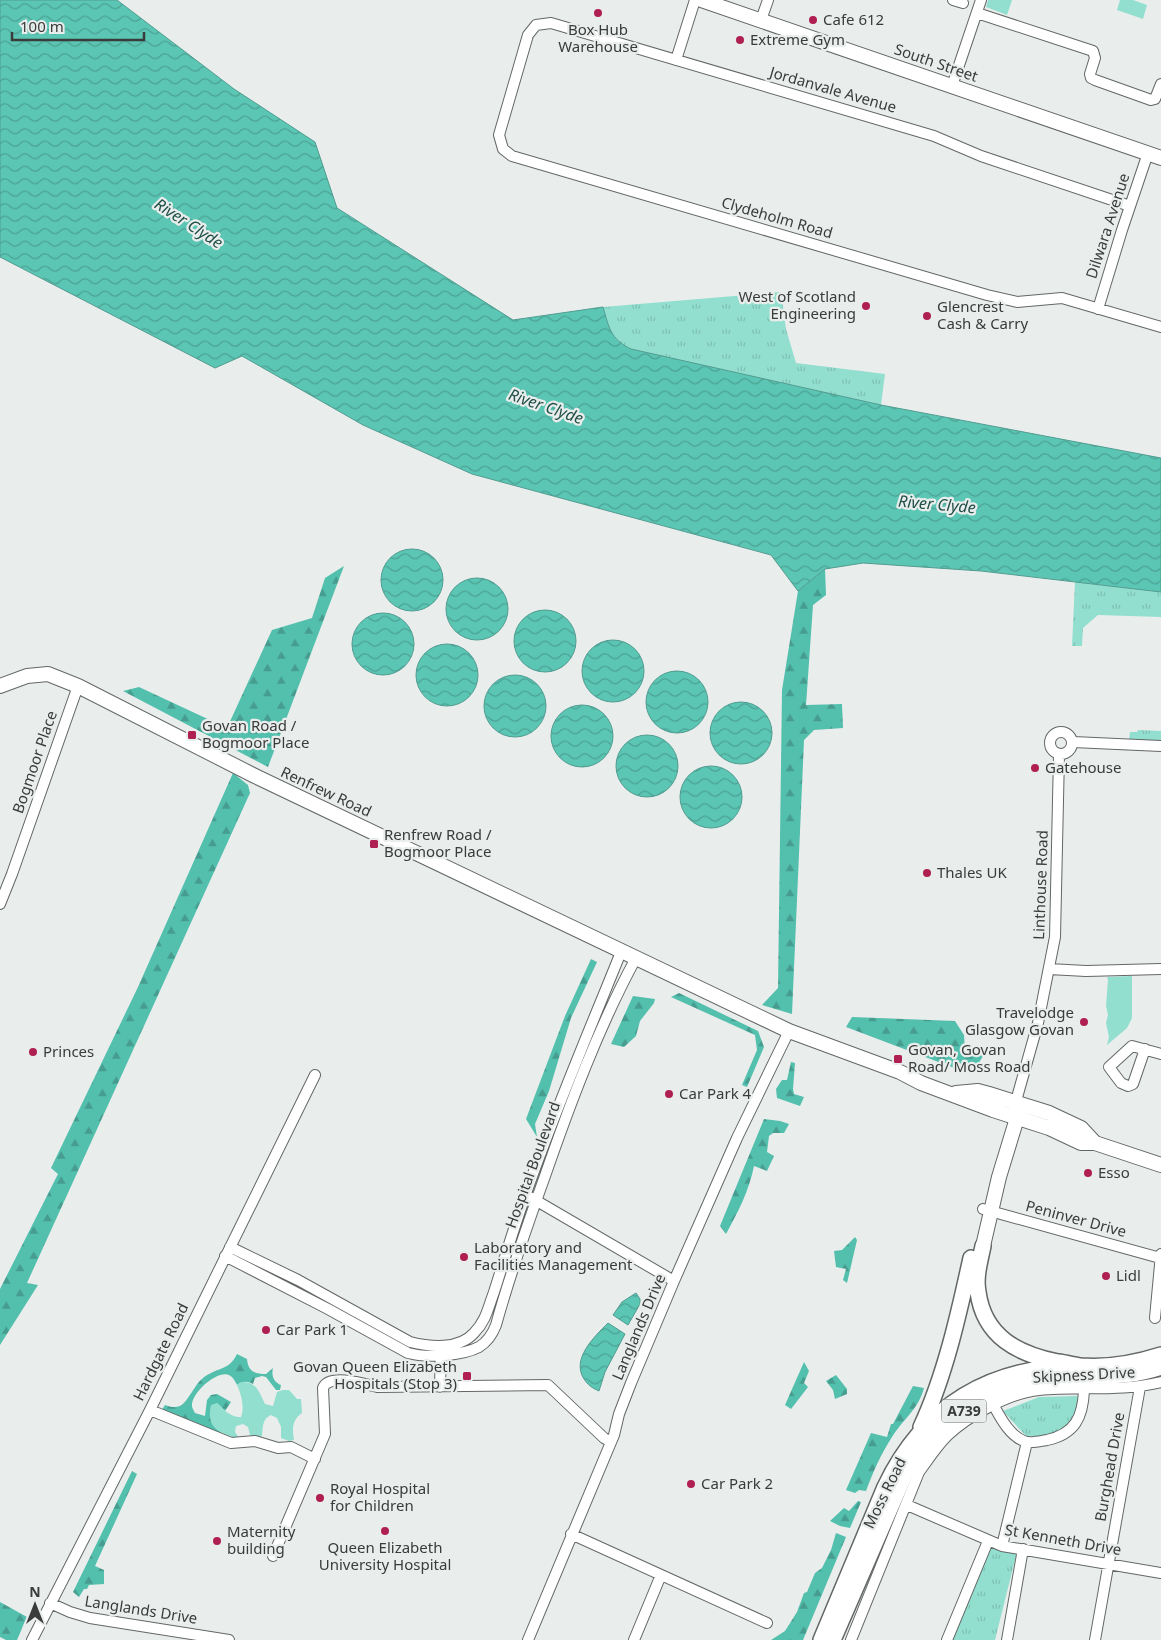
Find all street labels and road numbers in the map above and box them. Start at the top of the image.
street label: South Street [892,38,981,86]
street label: Jordanvale Avenue [766,61,899,117]
street label: Dilwara Avenue [1081,170,1134,281]
street label: Clydeholm Road [719,192,835,242]
street label: Bogmoor Place [7,708,61,816]
street label: Renfrew Road [278,761,375,821]
street label: Linthouse Road [1028,830,1052,940]
street label: Hospital Boulevard [500,1099,564,1231]
street label: Peninver Drive [1024,1195,1129,1241]
street label: Langlands Drive [607,1270,670,1383]
street label: Hardgate Road [128,1299,192,1404]
street label: Skipness Drive [1032,1361,1136,1387]
road number: A739 [942,1400,986,1422]
street label: Burghead Drive [1090,1411,1128,1523]
street label: Moss Road [858,1454,910,1532]
street label: St Kenneth Drive [1003,1519,1123,1559]
street label: Langlands Drive [83,1590,199,1628]

